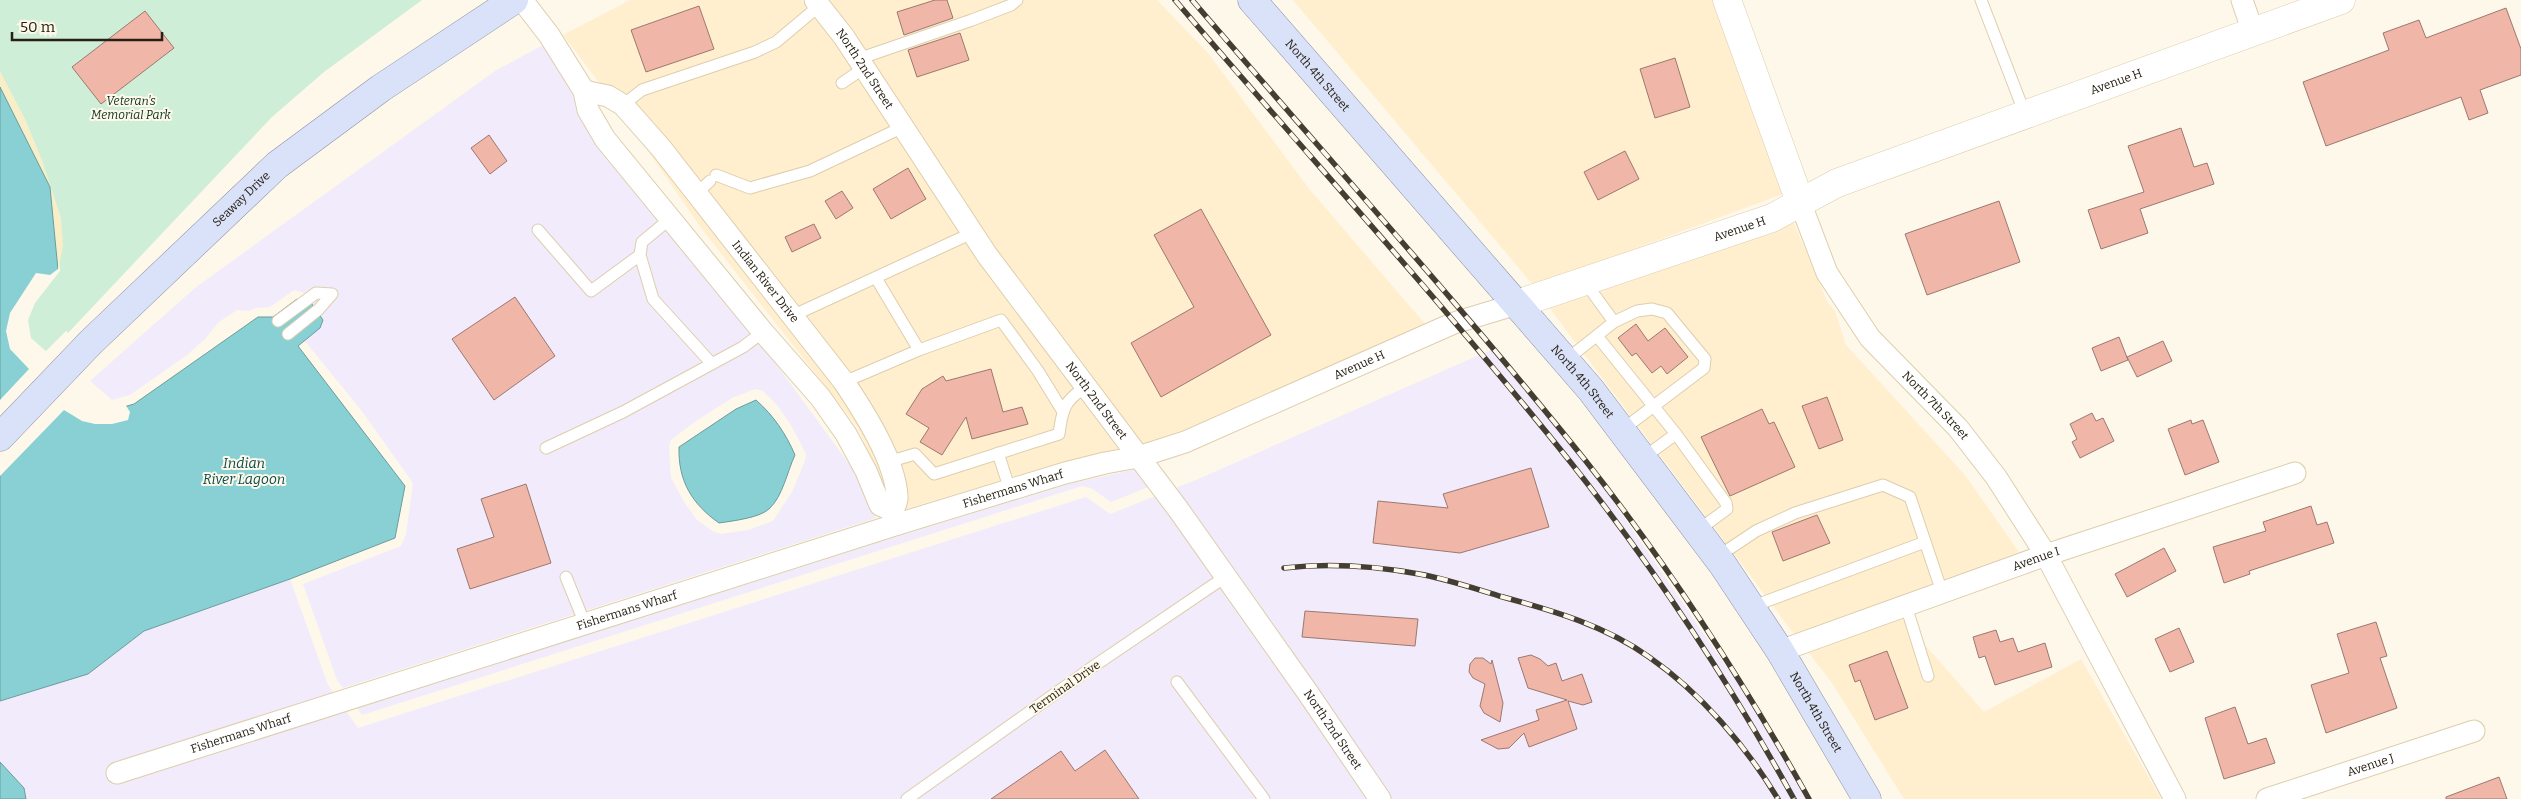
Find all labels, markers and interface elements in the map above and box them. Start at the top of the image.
scale bar [12,10,162,42]
text: 50 m [20,18,56,36]
street label: North 2nd Street [833,26,897,112]
street label: North 4th Street [1283,37,1353,115]
street label: Avenue H [2088,66,2144,97]
park label: Veteran's Memorial Park [91,94,171,122]
street label: Seaway Drive [210,168,273,230]
street label: Avenue H [1712,214,1768,244]
street label: Indian River Drive [729,238,802,325]
street label: North 4th Street [1548,342,1617,422]
street label: Avenue H [1332,348,1387,382]
street label: North 2nd Street [1063,359,1131,443]
street label: North 7th Street [1899,368,1972,443]
water label: Indian River Lagoon [203,455,285,488]
street label: Fishermans Wharf [961,467,1066,511]
street label: Avenue I [2010,544,2061,574]
street label: Fishermans Wharf [575,588,679,633]
street label: Terminal Drive [1027,658,1103,716]
street label: North 4th Street [1787,669,1845,755]
street label: North 2nd Street [1301,687,1365,773]
street label: Fishermans Wharf [189,711,294,756]
street label: Avenue J [2345,751,2396,779]

